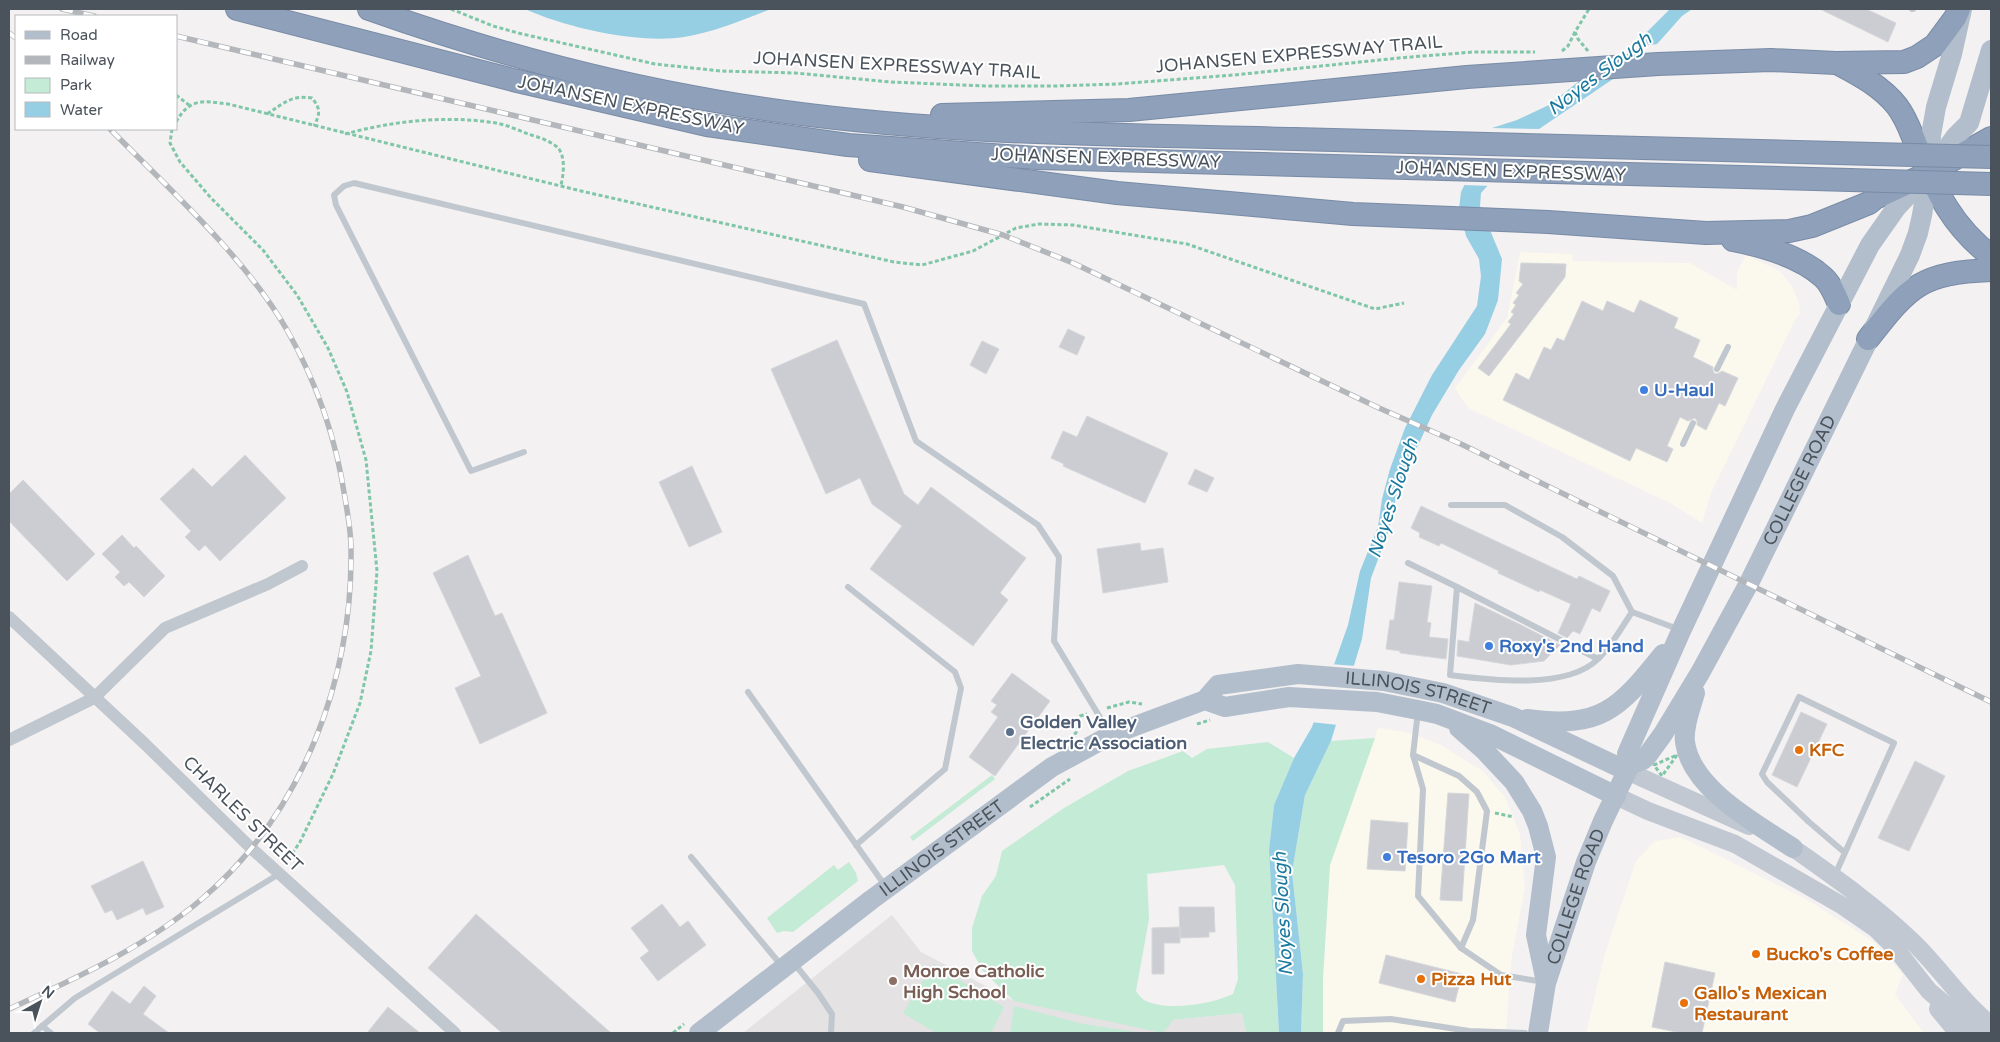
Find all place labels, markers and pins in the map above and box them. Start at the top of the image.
place label: U-Haul [1654,379,1714,401]
marker: U-Haul [1638,384,1650,396]
place label: Roxy's 2nd Hand [1499,635,1644,657]
marker: Roxy's 2nd Hand [1483,640,1495,652]
place label: Golden Valley Electric Association [1020,711,1187,754]
marker: Golden Valley Electric Association [1004,726,1016,738]
place label: KFC [1809,739,1845,761]
marker: KFC [1793,744,1805,756]
place label: Tesoro 2Go Mart [1396,846,1541,868]
marker: Tesoro 2Go Mart [1381,851,1393,863]
place label: Bucko's Coffee [1766,943,1893,965]
marker: Bucko's Coffee [1750,948,1762,960]
place label: Monroe Catholic High School [903,960,1045,1003]
place label: Pizza Hut [1431,968,1511,990]
marker: Pizza Hut [1415,973,1427,985]
marker: Monroe Catholic High School [887,975,899,987]
place label: Gallo's Mexican Restaurant [1694,982,1827,1025]
marker: Gallo's Mexican Restaurant [1678,997,1690,1009]

